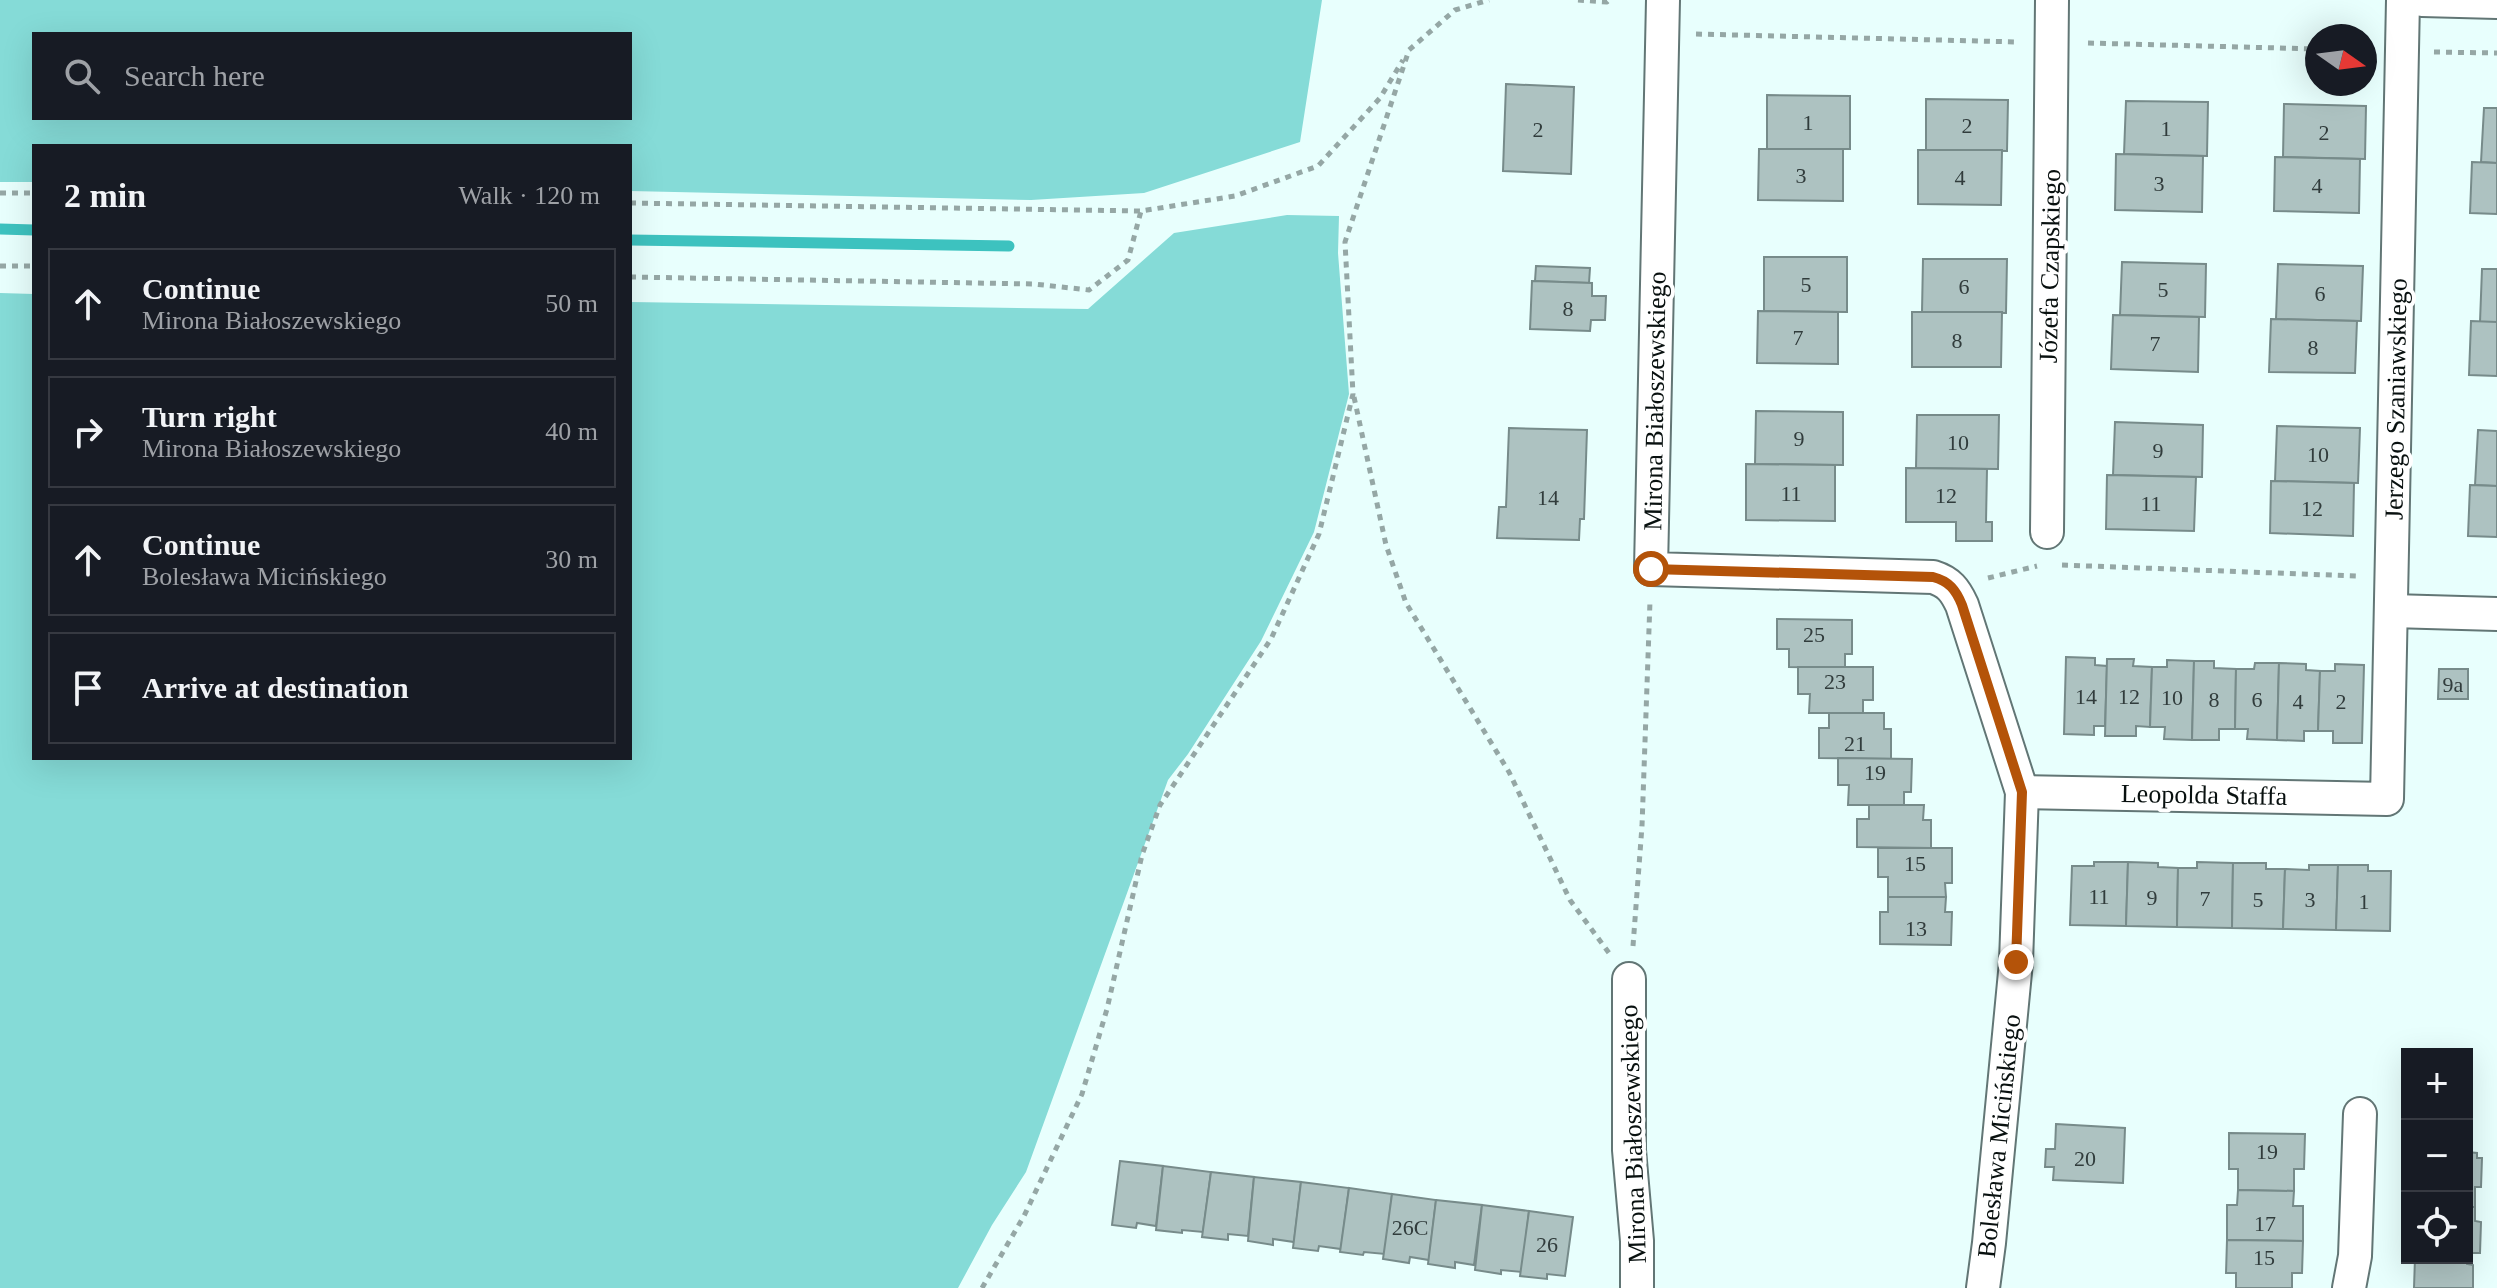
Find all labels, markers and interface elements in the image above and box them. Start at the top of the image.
north arrow [2305,24,2377,96]
search box [32,32,632,120]
icon: search [60,54,104,98]
text: Search here [124,59,265,92]
house number: 1 [1803,110,1814,135]
house number: 2 [1962,113,1973,138]
house number: 1 [2161,116,2172,141]
house number: 2 [1533,117,1544,142]
house number: 2 [2319,120,2330,145]
house number: 3 [1796,163,1807,188]
house number: 4 [1955,165,1966,190]
street label: Józefa Czapskiego [2034,169,2066,363]
house number: 3 [2154,171,2165,196]
house number: 4 [2312,173,2323,198]
text: 2 min [64,177,146,214]
text: Walk · 120 m [458,181,600,210]
street label: Mirona Białoszewskiego [1638,271,1672,531]
text: Continue [142,272,260,305]
house number: 5 [1801,272,1812,297]
house number: 6 [1959,274,1970,299]
house number: 5 [2158,277,2169,302]
street label: Jerzego Szaniawskiego [2379,278,2413,520]
house number: 6 [2315,281,2326,306]
icon: ahead [66,282,110,326]
text: 50 m [545,289,598,318]
house number: 8 [1563,296,1574,321]
text: Mirona Białoszewskiego [142,306,401,335]
house number: 7 [1793,325,1804,350]
house number: 8 [1952,328,1963,353]
house number: 7 [2150,331,2161,356]
house number: 8 [2308,335,2319,360]
text: Turn right [142,400,277,433]
icon: right [66,410,110,454]
text: 40 m [545,417,598,446]
house number: 9 [1794,426,1805,451]
house number: 10 [1947,430,1969,455]
text: Mirona Białoszewskiego [142,434,401,463]
house number: 9 [2153,438,2164,463]
house number: 10 [2307,442,2329,467]
house number: 11 [1780,481,1802,506]
house number: 12 [1935,483,1957,508]
house number: 14 [1537,485,1559,510]
house number: 11 [2140,491,2162,516]
house number: 12 [2301,496,2323,521]
text: Continue [142,528,260,561]
icon: ahead [66,538,110,582]
text: 30 m [545,545,598,574]
route start [1633,551,1669,587]
text: Bolesława Micińskiego [142,562,387,591]
house number: 25 [1803,622,1825,647]
icon: arrive [66,666,110,710]
house number: 23 [1824,669,1846,694]
text: Arrive at destination [142,671,409,704]
house number: 9a [2443,672,2464,697]
house number: 14 [2075,684,2097,709]
house number: 12 [2118,684,2140,709]
house number: 10 [2161,685,2183,710]
house number: 8 [2209,687,2220,712]
house number: 6 [2252,687,2263,712]
house number: 4 [2293,689,2304,714]
house number: 2 [2336,689,2347,714]
house number: 21 [1844,731,1866,756]
house number: 19 [1864,760,1886,785]
street label: Leopolda Staffa [2121,779,2288,811]
house number: 15 [1904,851,1926,876]
house number: 11 [2088,884,2110,909]
house number: 9 [2147,885,2158,910]
house number: 7 [2200,886,2211,911]
house number: 5 [2253,887,2264,912]
house number: 3 [2305,887,2316,912]
house number: 1 [2359,889,2370,914]
house number: 13 [1905,916,1927,941]
route end [1998,944,2034,980]
street label: Mirona Białoszewskiego [1614,1004,1652,1264]
street label: Bolesława Micińskiego [1972,1013,2026,1259]
map controls [2401,1048,2473,1264]
button: + [2401,1048,2473,1120]
button: − [2401,1120,2473,1192]
house number: 19 [2256,1139,2278,1164]
house number: 20 [2074,1146,2096,1171]
button: locate [2401,1192,2473,1264]
house number: 17 [2254,1211,2276,1236]
house number: 26C [1392,1215,1428,1240]
house number: 26 [1536,1232,1558,1257]
house number: 15 [2253,1245,2275,1270]

